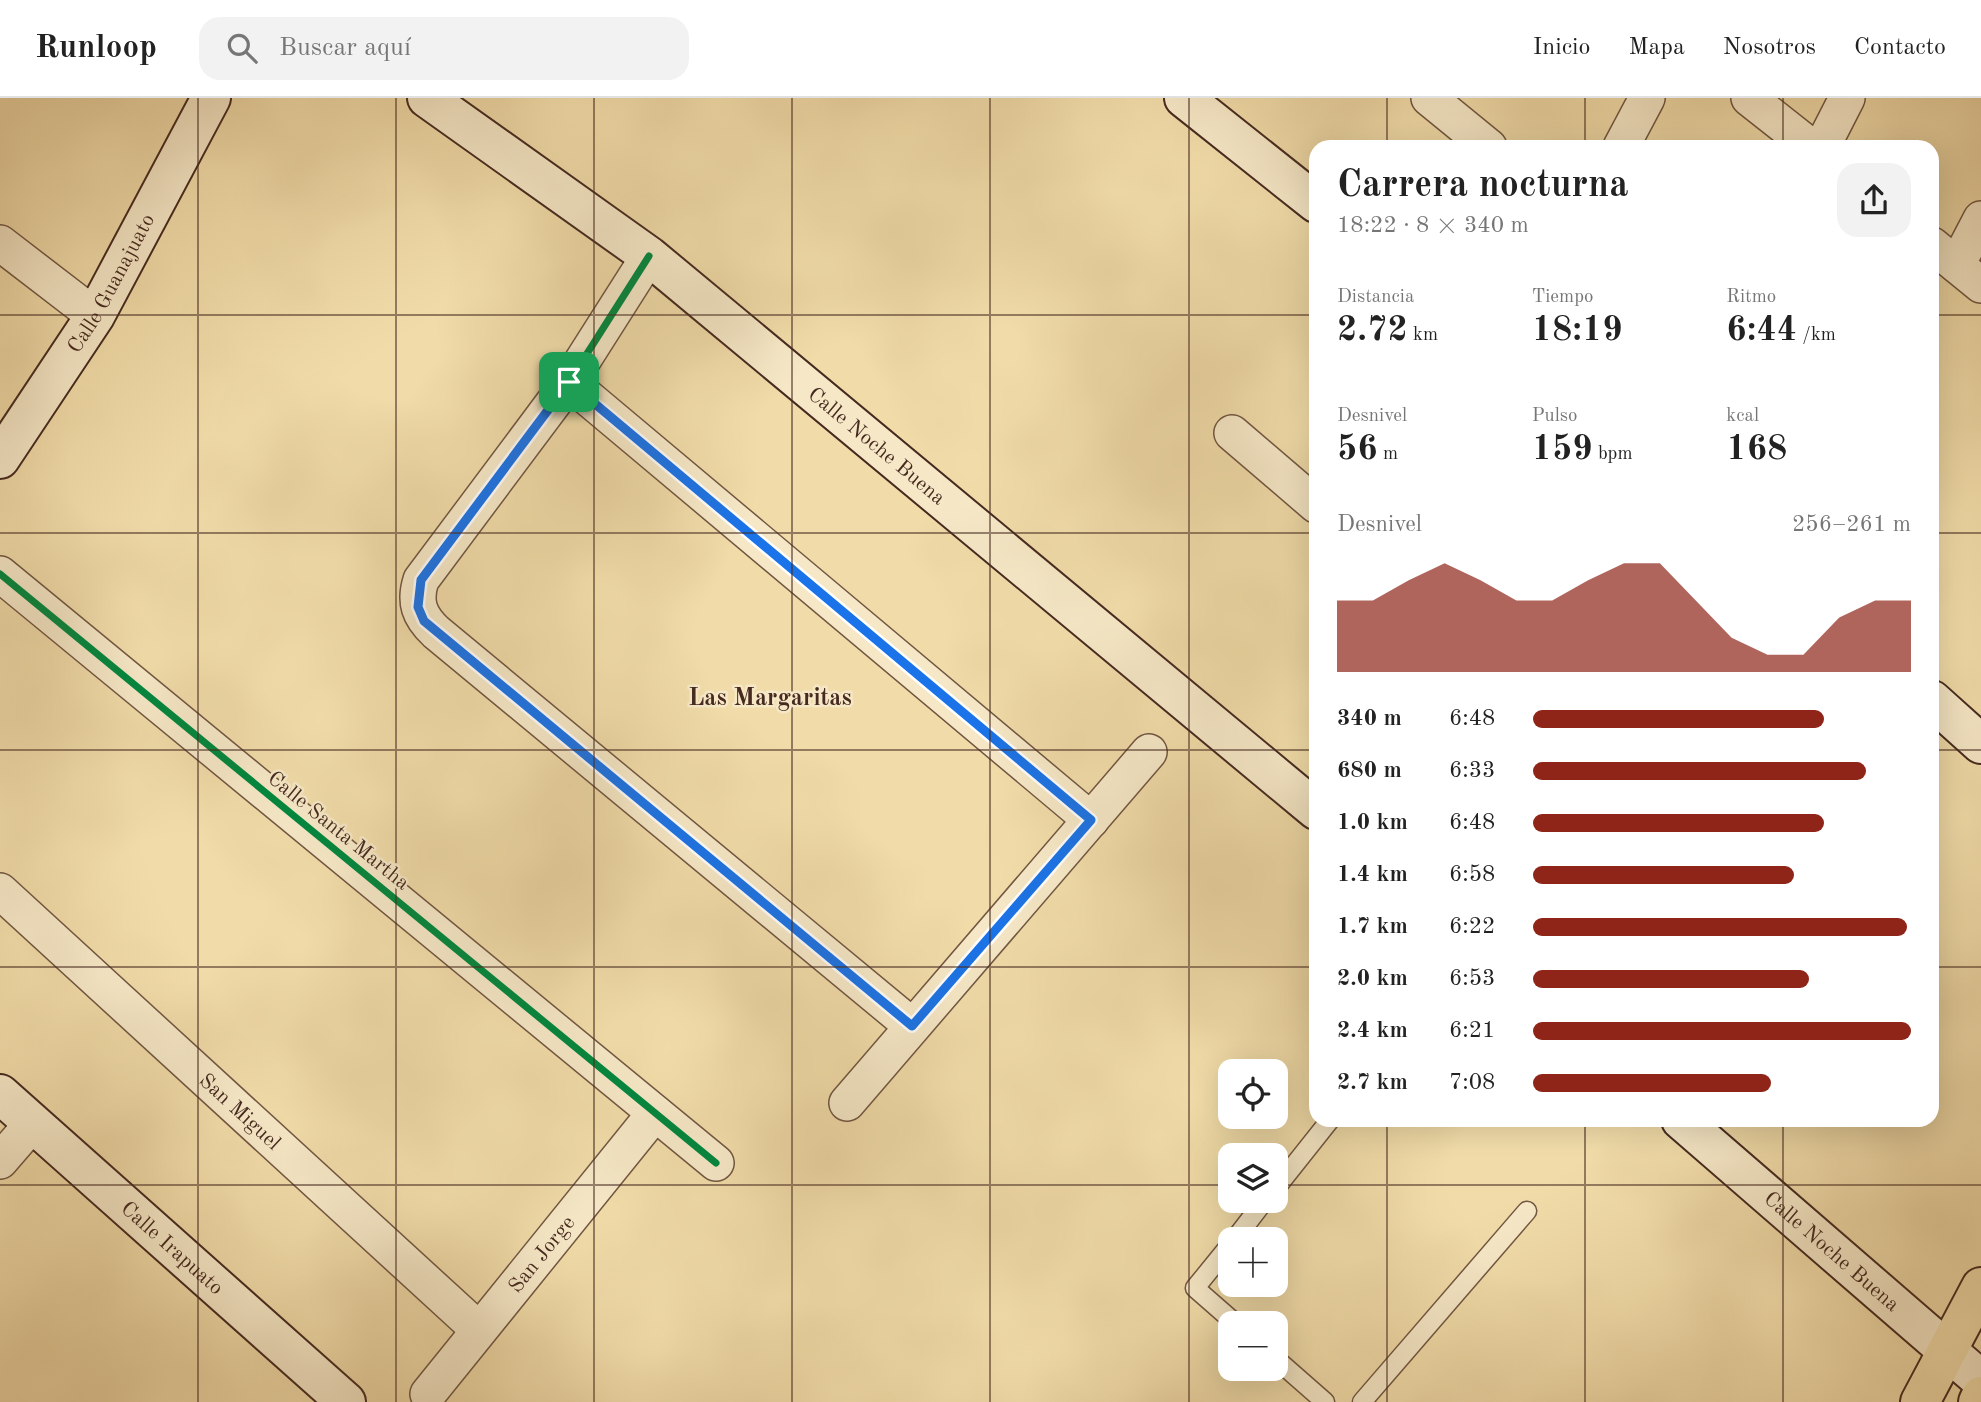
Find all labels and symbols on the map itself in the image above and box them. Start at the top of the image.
street label: Calle Guanajuato [64,211,159,357]
pin [539,352,599,412]
street label: Calle Noche Buena [804,384,949,509]
district label: Las Margaritas [688,687,852,711]
street label: Calle Santa Martha [263,768,413,895]
street label: San Miguel [195,1070,284,1155]
street label: Calle Noche Buena [1760,1188,1903,1316]
street label: Calle Irapuato [116,1198,227,1299]
street label: San Jorge [505,1213,579,1297]

